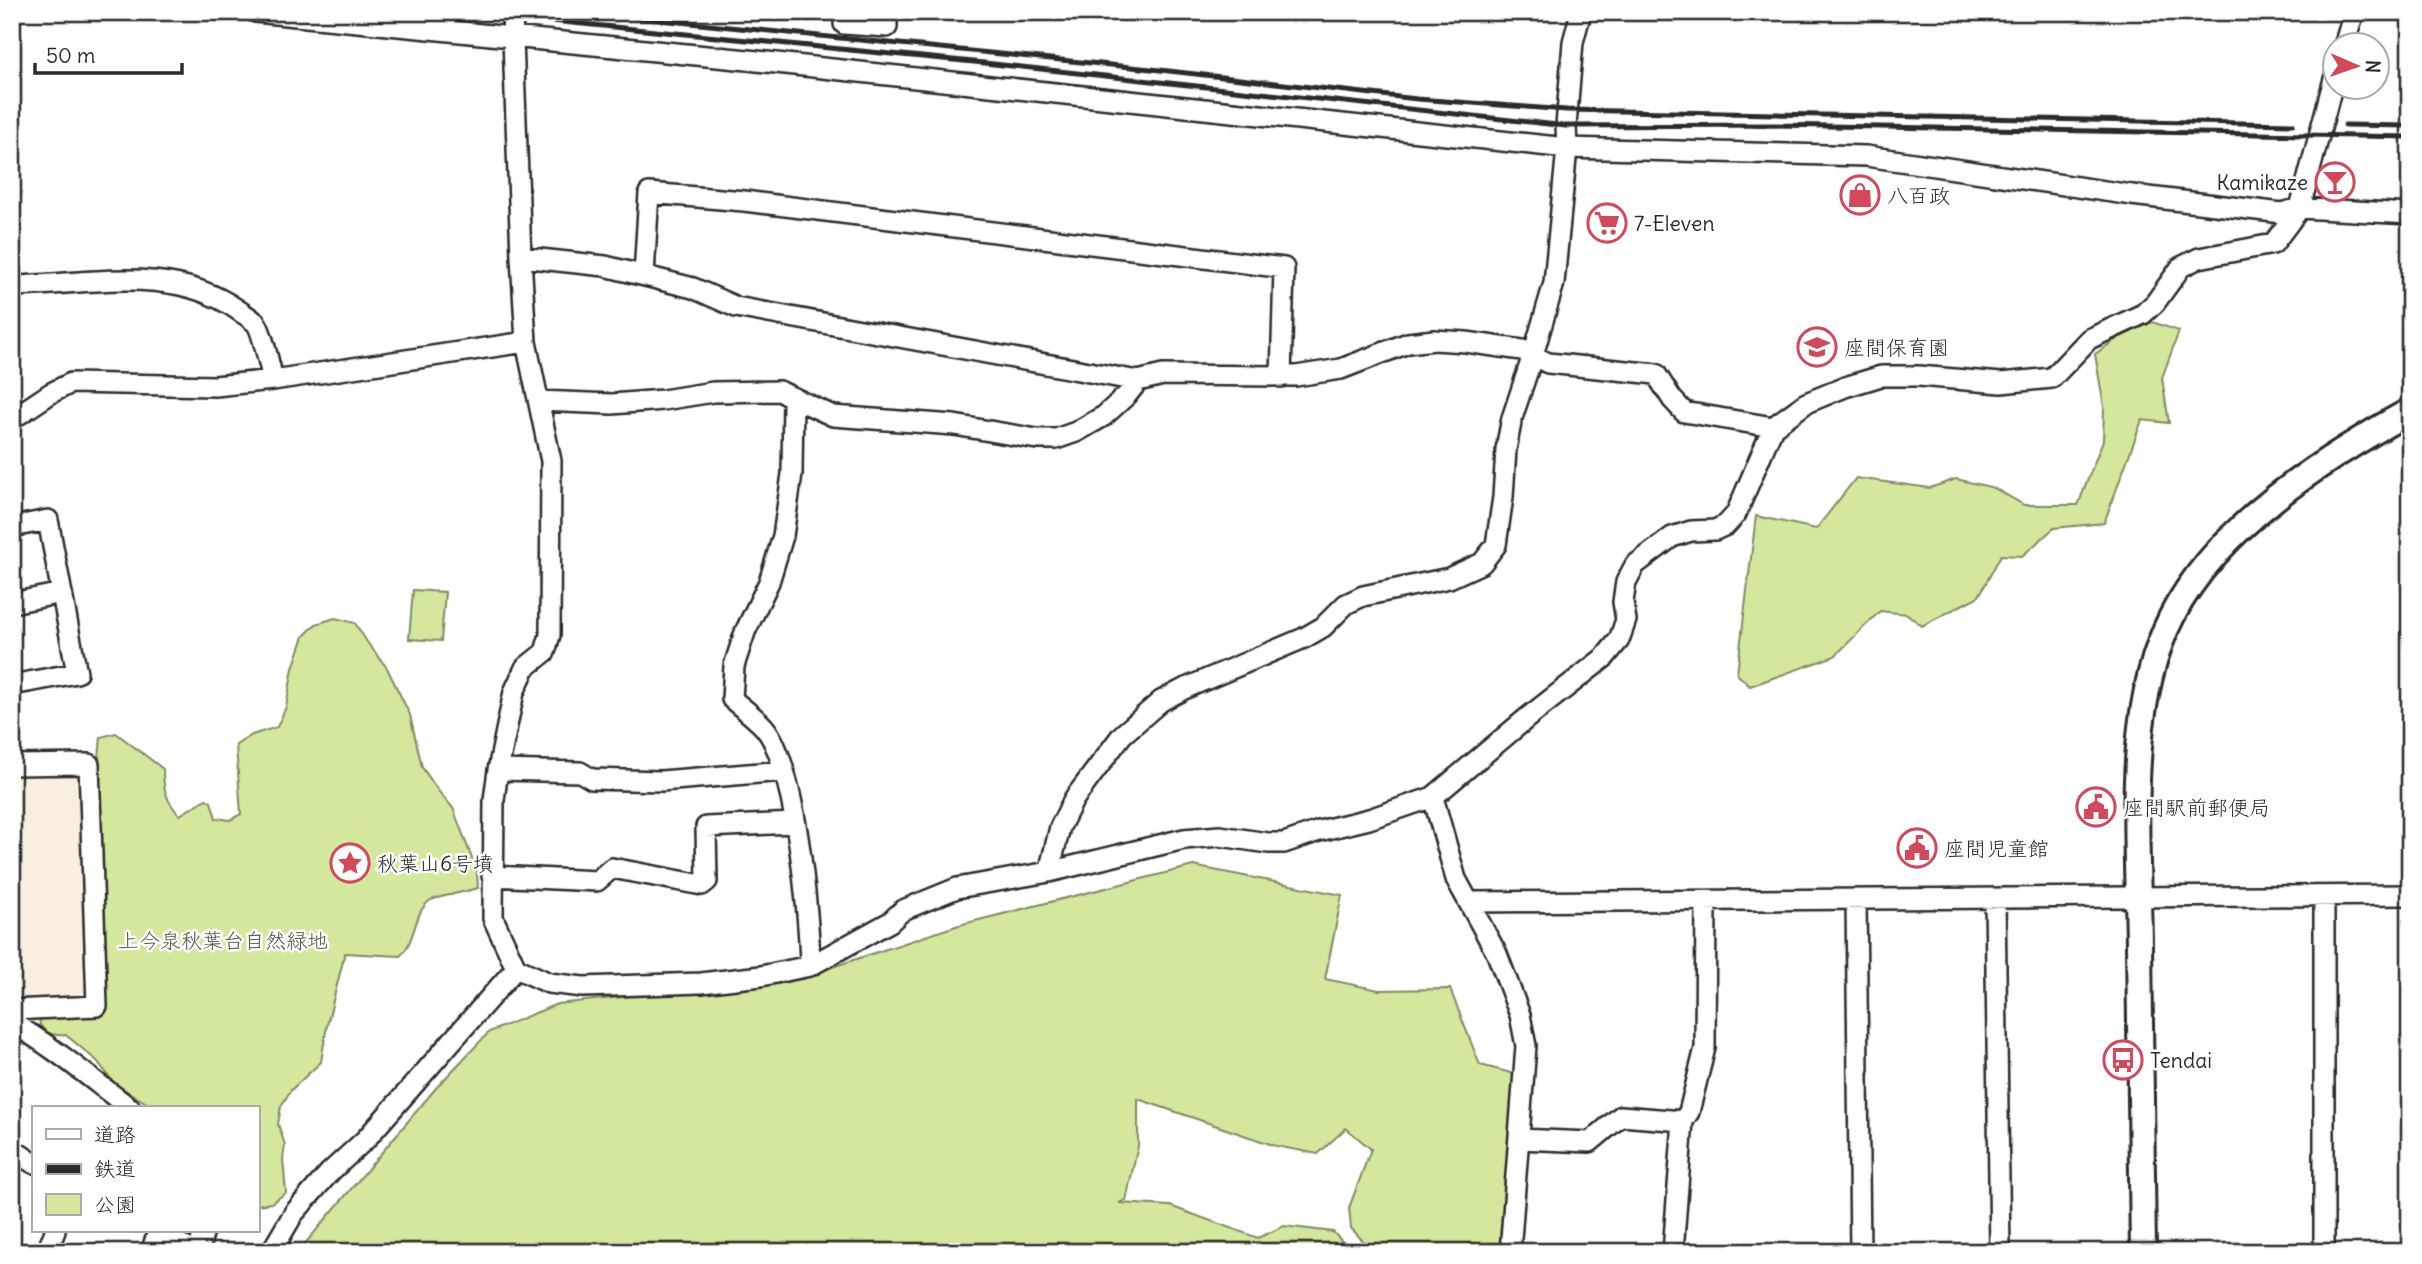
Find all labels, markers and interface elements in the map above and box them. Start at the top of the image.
scale bar [35,32,182,76]
north arrow [2320,32,2390,102]
text: 50 m [46,42,95,69]
text: N [2361,60,2385,74]
bar icon: Kamikaze [2314,161,2356,203]
place label: Kamikaze [2217,169,2308,196]
shop icon: 八百政 [1839,174,1881,216]
place label: 八百政 [1887,182,1950,209]
supermarket icon: 7-Eleven [1586,202,1628,244]
place label: 7-Eleven [1634,210,1715,237]
school or university icon: 座間保育園 [1796,326,1838,368]
place label: 座間保育園 [1844,334,1949,361]
public building icon: 座間駅前郵便局 [2075,786,2117,828]
place label: 座間駅前郵便局 [2123,794,2270,821]
public building icon: 座間児童館 [1896,827,1938,869]
place label: 座間児童館 [1944,835,2049,862]
place icon: 秋葉山6号墳 [329,842,371,884]
place label: 秋葉山6号墳 [377,850,494,877]
park label: 上今泉秋葉台自然緑地 [118,927,328,954]
bus stop icon: Tendai [2102,1039,2144,1081]
place label: Tendai [2150,1047,2212,1074]
legend [32,1106,259,1232]
text: 道路 [94,1121,136,1148]
text: 鉄道 [94,1155,136,1182]
text: 公園 [94,1191,136,1218]

